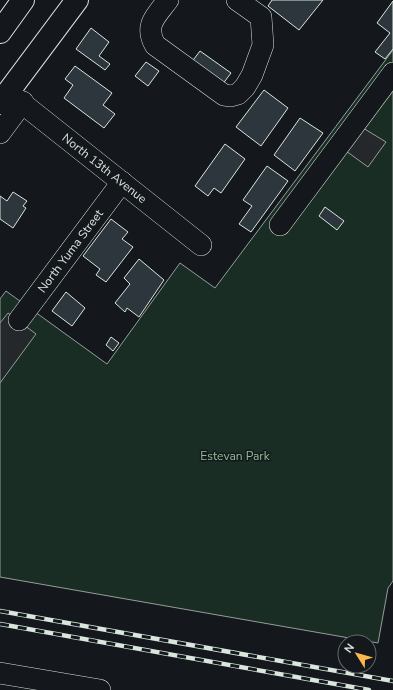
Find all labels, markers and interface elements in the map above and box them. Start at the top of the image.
street label: North 13th Avenue [59,130,150,207]
street label: North Yuma Street [34,206,107,296]
park label: Estevan Park [200,448,271,464]
north arrow [337,634,377,674]
text: N [341,640,358,656]

